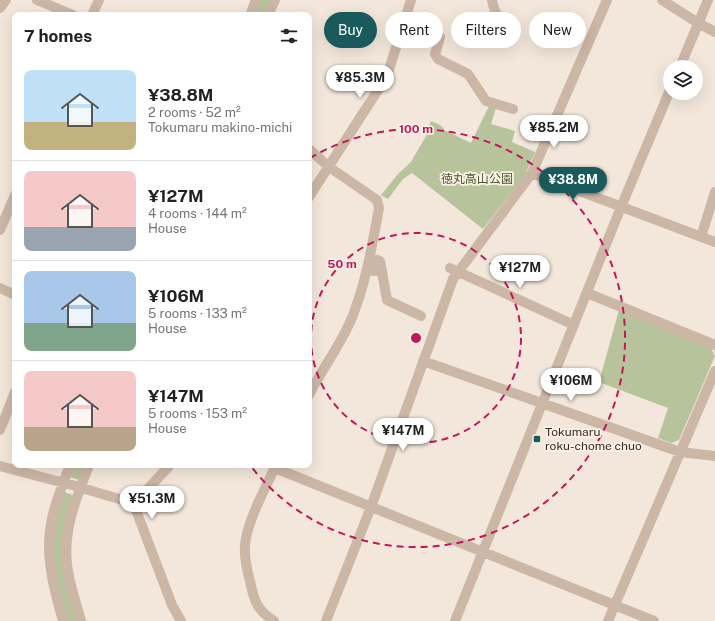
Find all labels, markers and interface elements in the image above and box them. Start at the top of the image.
chip: Buy [324,12,377,48]
chip: Rent [385,12,443,48]
chip: Filters [451,12,521,48]
chip: New [529,12,586,48]
icon: filters [278,25,300,47]
text: 7 homes [24,26,92,46]
map controls [663,60,703,100]
button: layers [663,60,703,100]
pin: ¥85.3M [327,65,393,99]
text: ¥85.3M [335,70,385,85]
text: ¥38.8M [148,85,213,105]
icon: home [56,86,104,134]
text: 2 rooms · 52 m² [148,105,241,120]
pin: ¥85.2M [521,115,587,149]
text: Tokumaru makino-michi [148,120,292,135]
text: ¥85.2M [529,120,579,135]
text: 100 m [399,122,433,136]
pin: ¥38.8M [540,167,606,201]
park label: 徳丸高山公園 [441,172,513,186]
text: ¥38.8M [548,172,598,187]
text: ¥127M [148,186,204,206]
icon: home [56,187,104,235]
text: 4 rooms · 144 m² [148,206,247,221]
text: House [148,221,187,236]
pin: ¥127M [492,255,548,289]
text: 50 m [327,257,357,271]
text: ¥127M [499,260,541,275]
text: ¥106M [148,286,204,306]
icon: home [56,287,104,335]
text: 5 rooms · 133 m² [148,306,247,321]
text: House [148,321,187,336]
centre of rings [409,331,423,345]
pin: ¥106M [543,368,599,402]
text: ¥106M [550,373,592,388]
text: ¥147M [148,386,204,406]
icon: home [56,387,104,435]
text: 5 rooms · 153 m² [148,406,247,421]
pin: ¥147M [375,418,431,452]
text: House [148,421,187,436]
text: ¥147M [382,423,424,438]
place label: Tokumaru roku-chome chuo [545,425,642,453]
marker: Tokumaru roku-chome chuo [532,434,542,444]
pin: ¥51.3M [119,486,185,520]
text: ¥51.3M [129,491,175,506]

